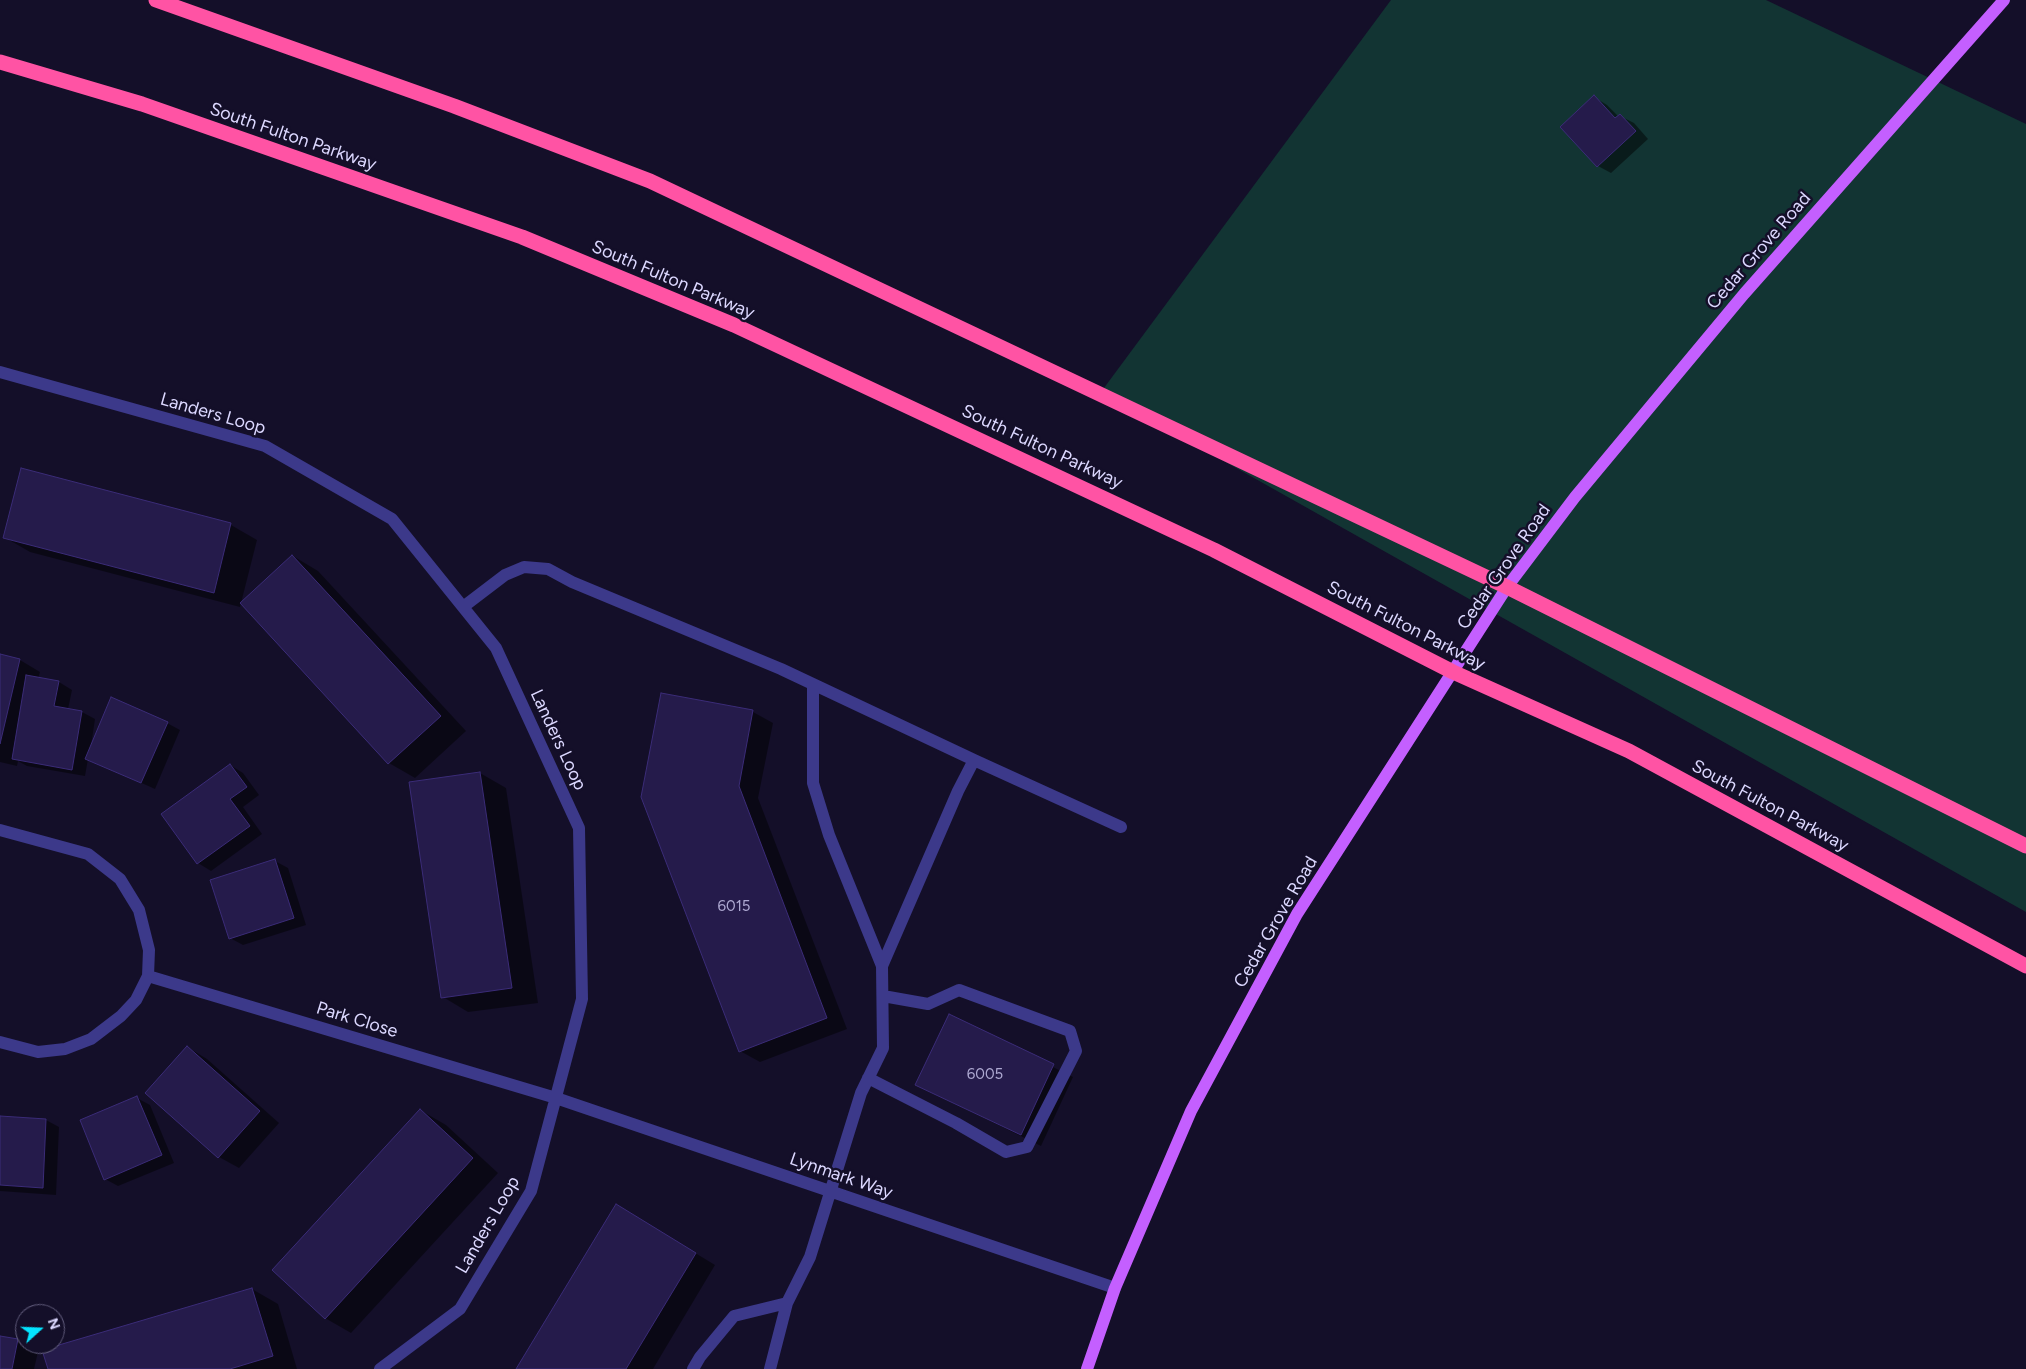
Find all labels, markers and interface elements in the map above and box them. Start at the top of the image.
street label: South Fulton Parkway [207,98,379,176]
street label: Cedar Grove Road [1702,188,1816,314]
street label: South Fulton Parkway [588,236,758,324]
street label: Landers Loop [158,389,268,439]
street label: South Fulton Parkway [958,400,1126,494]
street label: Cedar Grove Road [1453,500,1555,634]
street label: South Fulton Parkway [1323,577,1489,675]
street label: Landers Loop [525,686,591,794]
street label: South Fulton Parkway [1688,755,1852,857]
street label: Cedar Grove Road [1230,853,1322,991]
house number: 6015 [718,898,750,916]
street label: Park Close [314,997,400,1043]
house number: 6005 [967,1066,1003,1084]
street label: Lynmark Way [787,1148,895,1204]
street label: Landers Loop [451,1173,525,1277]
north arrow [15,1304,65,1354]
text: N [44,1316,63,1332]

